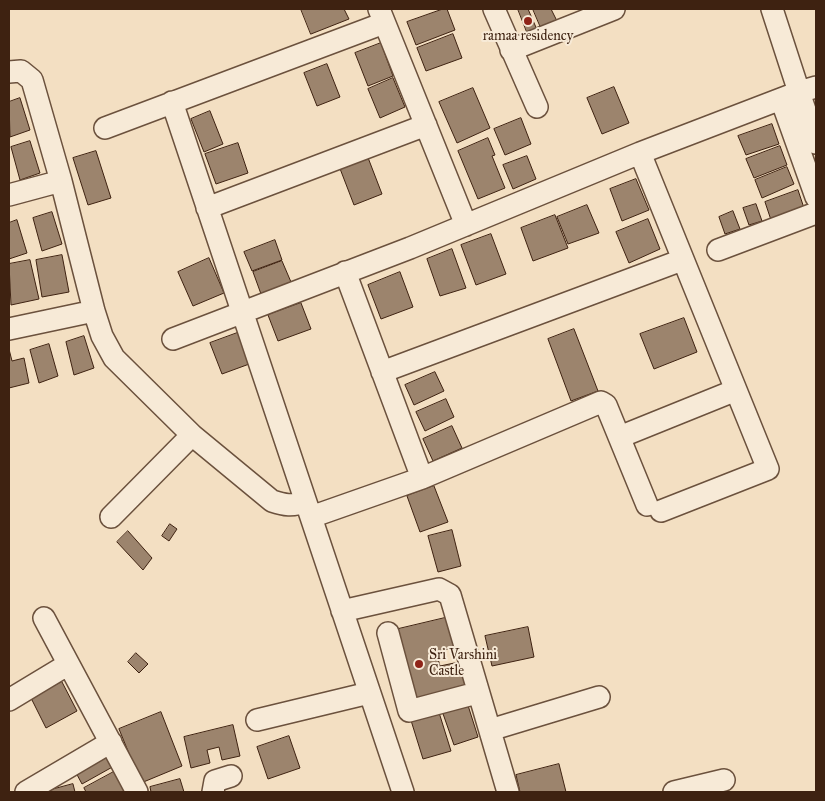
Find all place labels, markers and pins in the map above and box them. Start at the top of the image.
marker: ramaa residency [522,15,534,27]
place label: ramaa residency [483,29,573,45]
place label: Sri Varshini Castle [429,648,497,680]
marker: Sri Varshini Castle [413,658,425,670]

